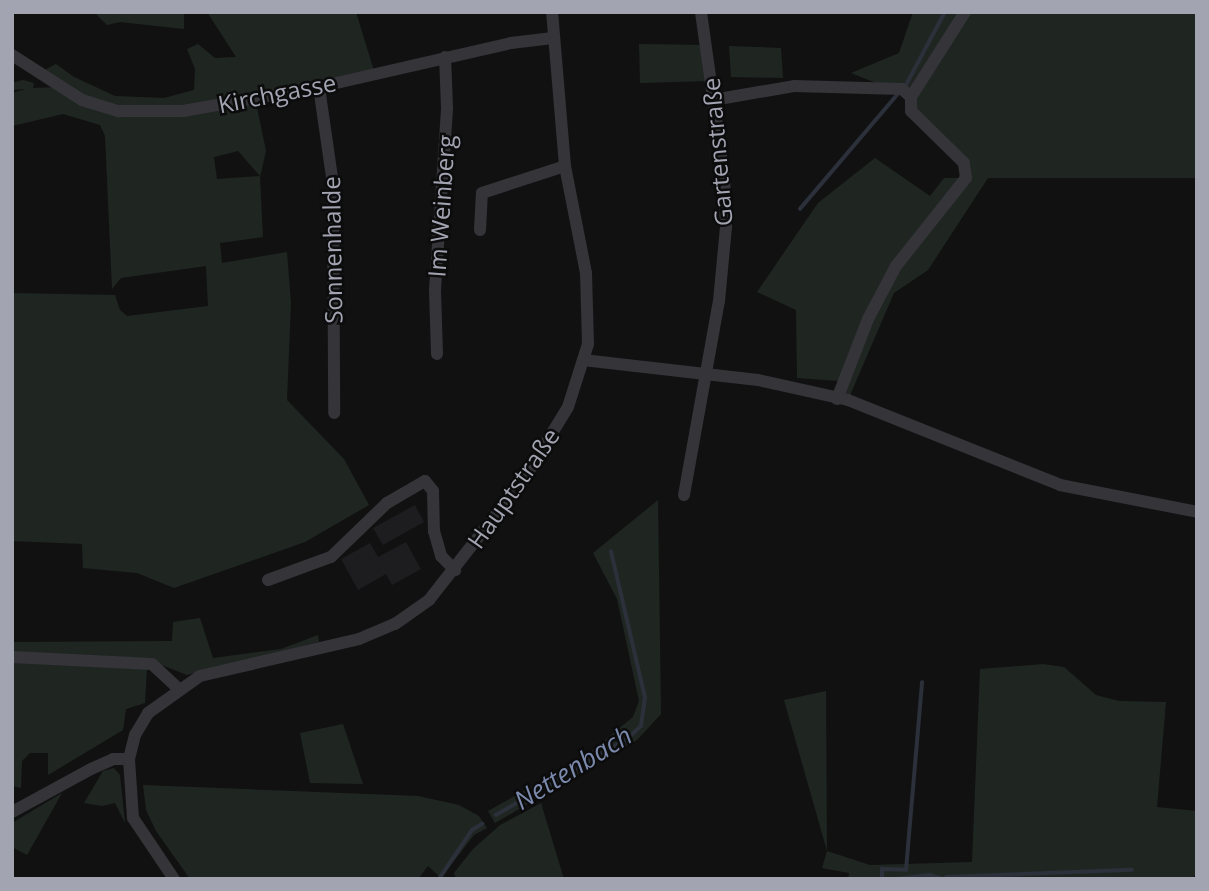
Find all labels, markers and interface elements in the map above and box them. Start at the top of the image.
street label: Kirchgasse [216,67,338,119]
street label: Gartenstraße [696,77,738,227]
street label: Im Weinberg [422,134,460,278]
street label: Sonnenhalde [316,176,348,324]
street label: Hauptstraße [461,422,565,554]
water label: Nettenbach [508,720,638,816]

